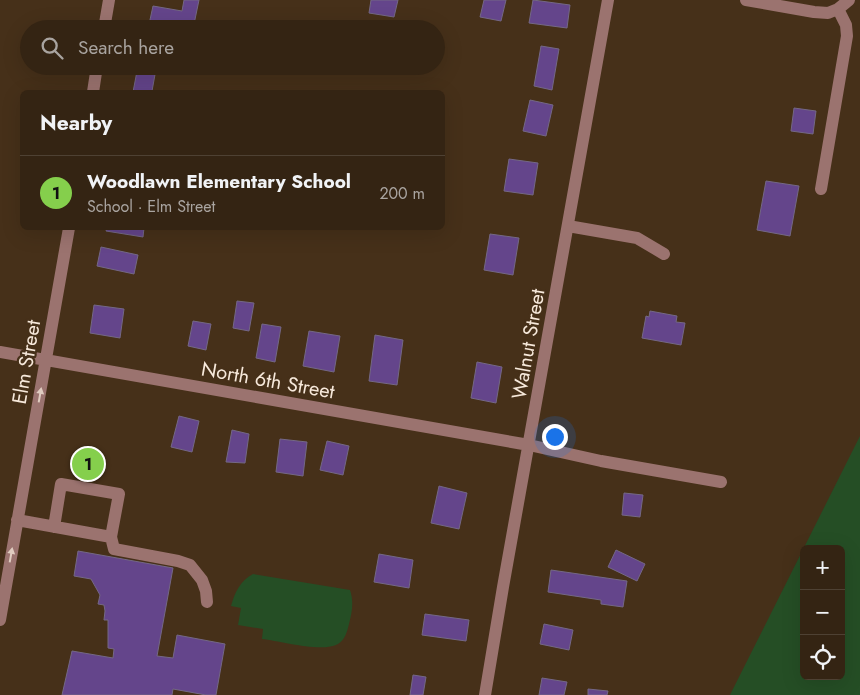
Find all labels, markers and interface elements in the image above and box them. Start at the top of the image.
search box [20,20,445,75]
icon: search [38,34,66,62]
text: Search here [78,34,174,61]
text: Nearby [40,108,112,138]
text: Woodlawn Elementary School [87,168,351,195]
text: 1 [52,182,60,205]
text: 200 m [379,182,425,205]
text: School · Elm Street [87,195,215,218]
street label: Walnut Street [505,286,552,402]
street label: Elm Street [5,318,48,406]
street label: North 6th Street [199,354,337,407]
one-way arrow [36,387,44,403]
your location [542,424,568,450]
pin: 1 [72,445,104,483]
map controls [800,545,845,680]
button: + [800,545,845,590]
one-way arrow [8,547,16,563]
button: − [800,590,845,635]
button: locate [800,635,845,680]

